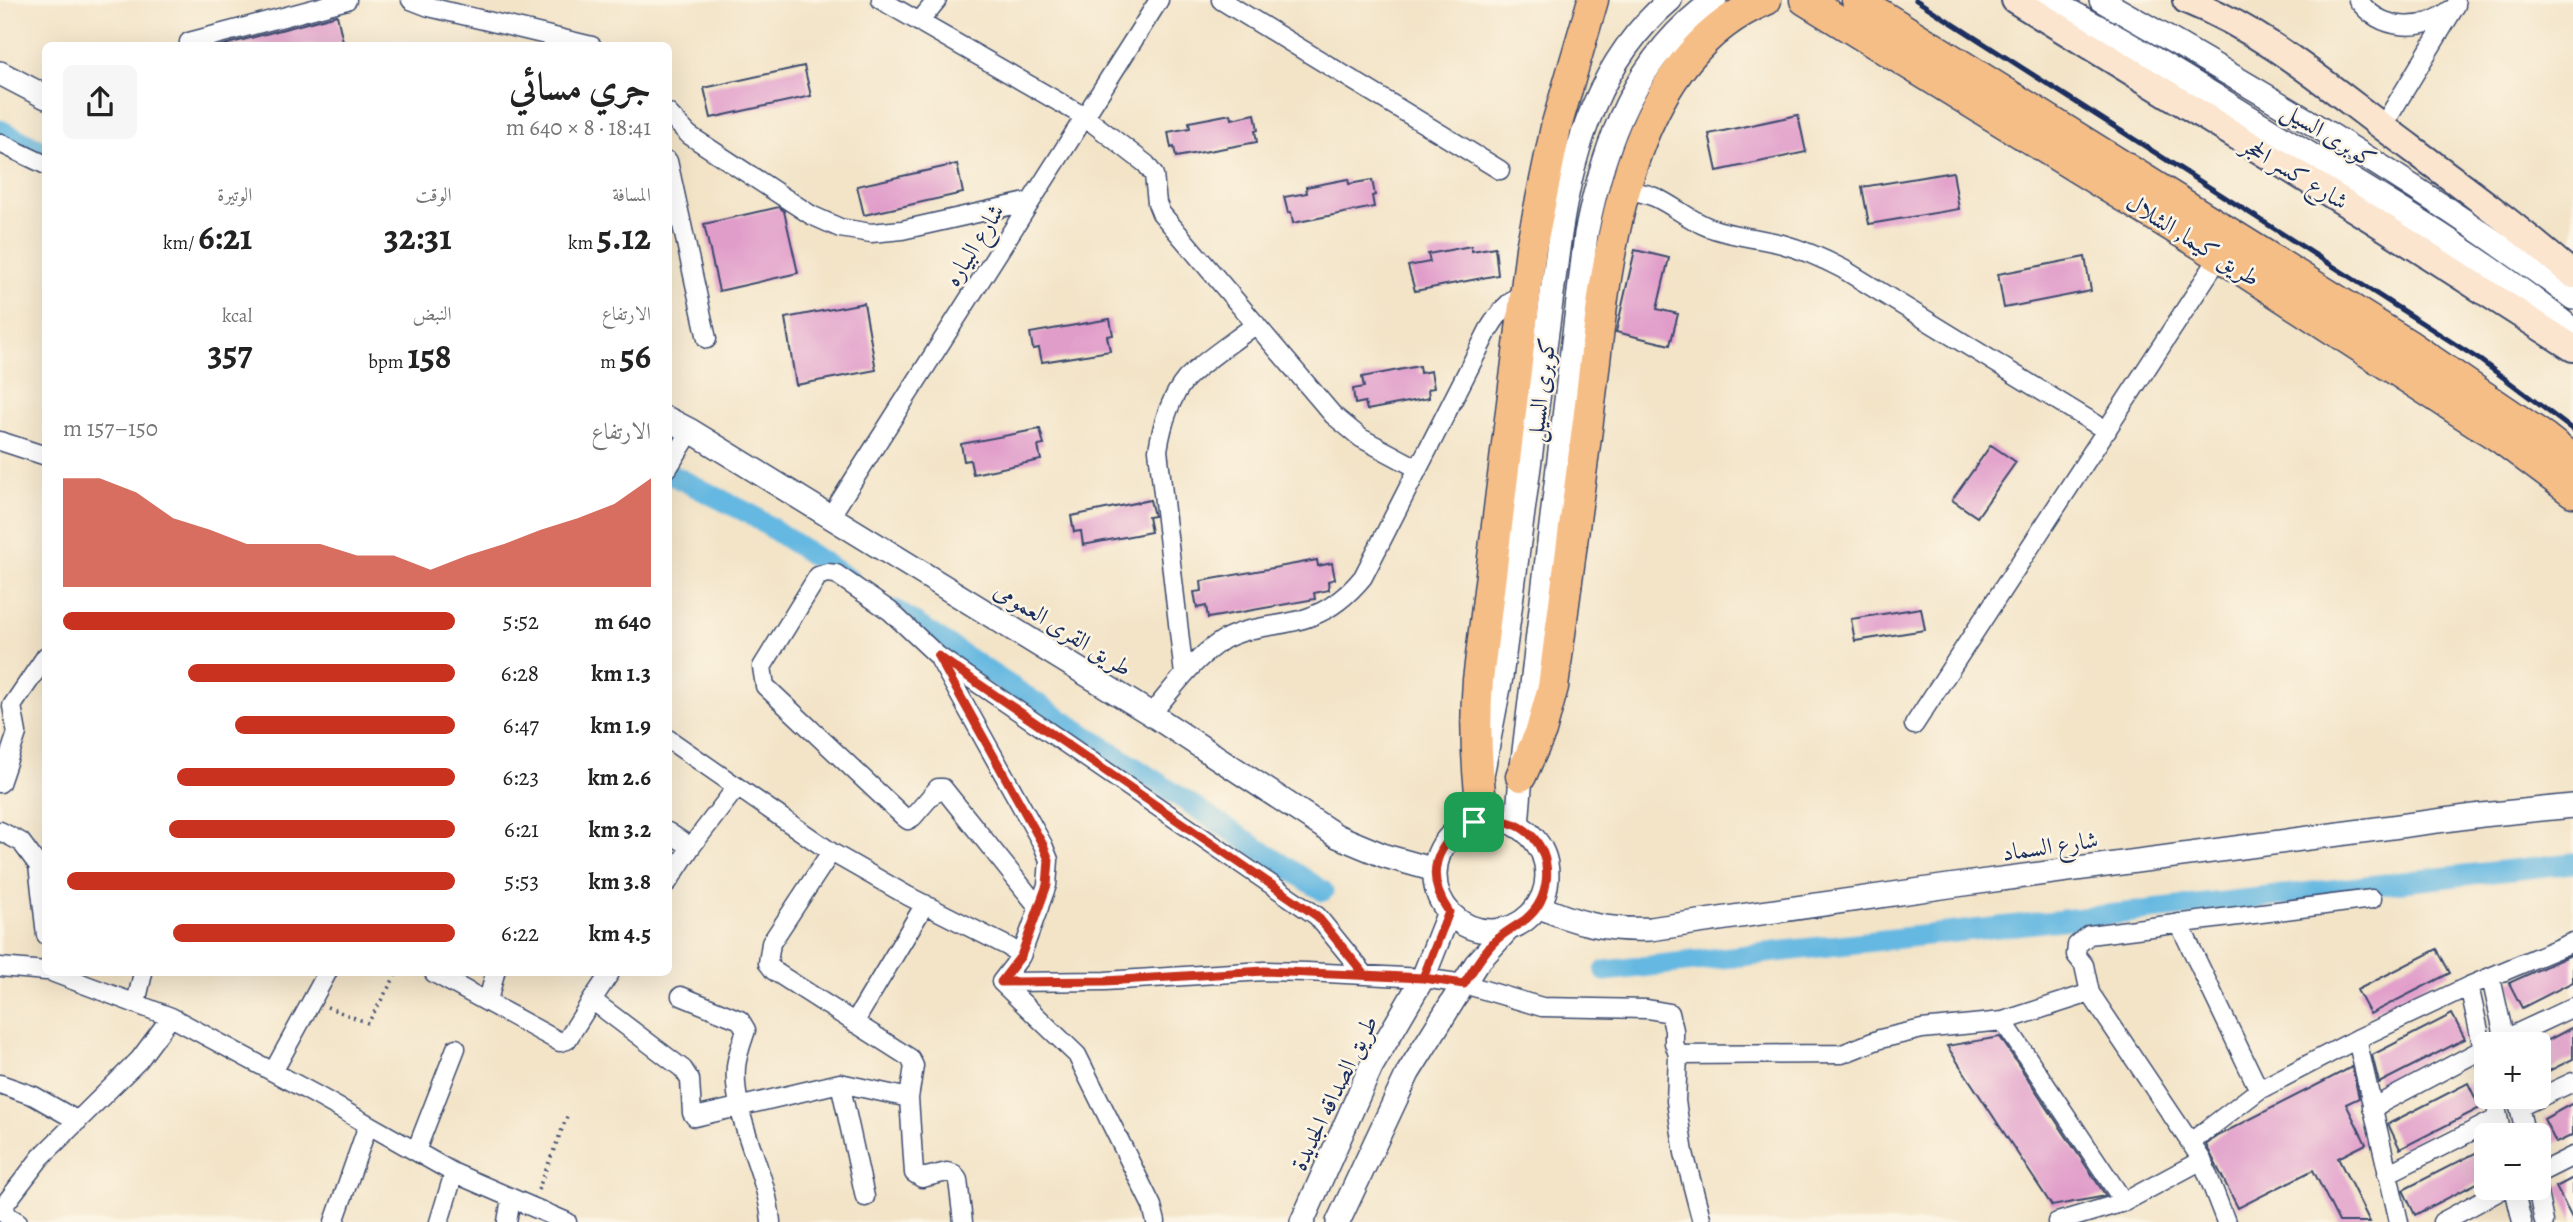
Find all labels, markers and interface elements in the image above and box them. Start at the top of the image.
text: جري مسائي [509,60,651,112]
button: share [63,65,137,139]
street label: كوبرى السيل [2275,94,2382,177]
text: 18:41 · 8 × 640 m [506,112,651,143]
street label: شارع كسر الحجر [2231,127,2354,221]
text: الوتيرة [217,182,252,208]
text: الوقت [415,182,452,208]
text: المسافة [612,182,651,208]
street label: طريق كيما, الشلال [2120,186,2266,294]
street label: شارع البياره [936,198,1015,294]
text: 6:21 [198,213,252,261]
text: 32:31 [384,213,452,261]
text: 5.12 [597,213,651,261]
text: /km [163,230,198,256]
text: km [568,230,597,256]
text: النبض [413,301,452,327]
text: الارتفاع [602,301,651,327]
text: kcal [222,303,252,329]
text: 357 [207,329,252,377]
text: 158 [407,332,452,380]
text: 56 [620,332,651,380]
street label: كوبرى السيل [1519,336,1564,444]
text: bpm [368,349,407,375]
text: m [600,349,620,375]
text: 150–157 m [63,413,158,444]
text: الارتفاع [591,416,651,447]
street label: طريق القرى العمومى [988,574,1138,684]
text: 5:52 [503,606,539,637]
text: 640 m [595,606,651,637]
text: 6:28 [501,658,539,689]
text: 1.3 km [591,658,651,689]
text: 6:47 [503,710,539,741]
text: 1.9 km [591,710,651,741]
text: 6:23 [502,762,539,793]
text: 2.6 km [588,762,651,793]
pin [1444,792,1504,852]
icon: arrive [1455,803,1493,841]
text: 6:21 [504,814,539,845]
text: 3.2 km [588,814,651,845]
street label: شارع السماد [2000,823,2101,873]
text: 5:53 [504,866,539,897]
text: 3.8 km [589,866,651,897]
text: 6:22 [501,918,539,949]
text: 4.5 km [589,918,651,949]
street label: طريق الصداقه الجديدة [1283,1010,1385,1176]
map controls [2474,1032,2551,1200]
button: + [2474,1032,2551,1109]
button: − [2474,1123,2551,1200]

